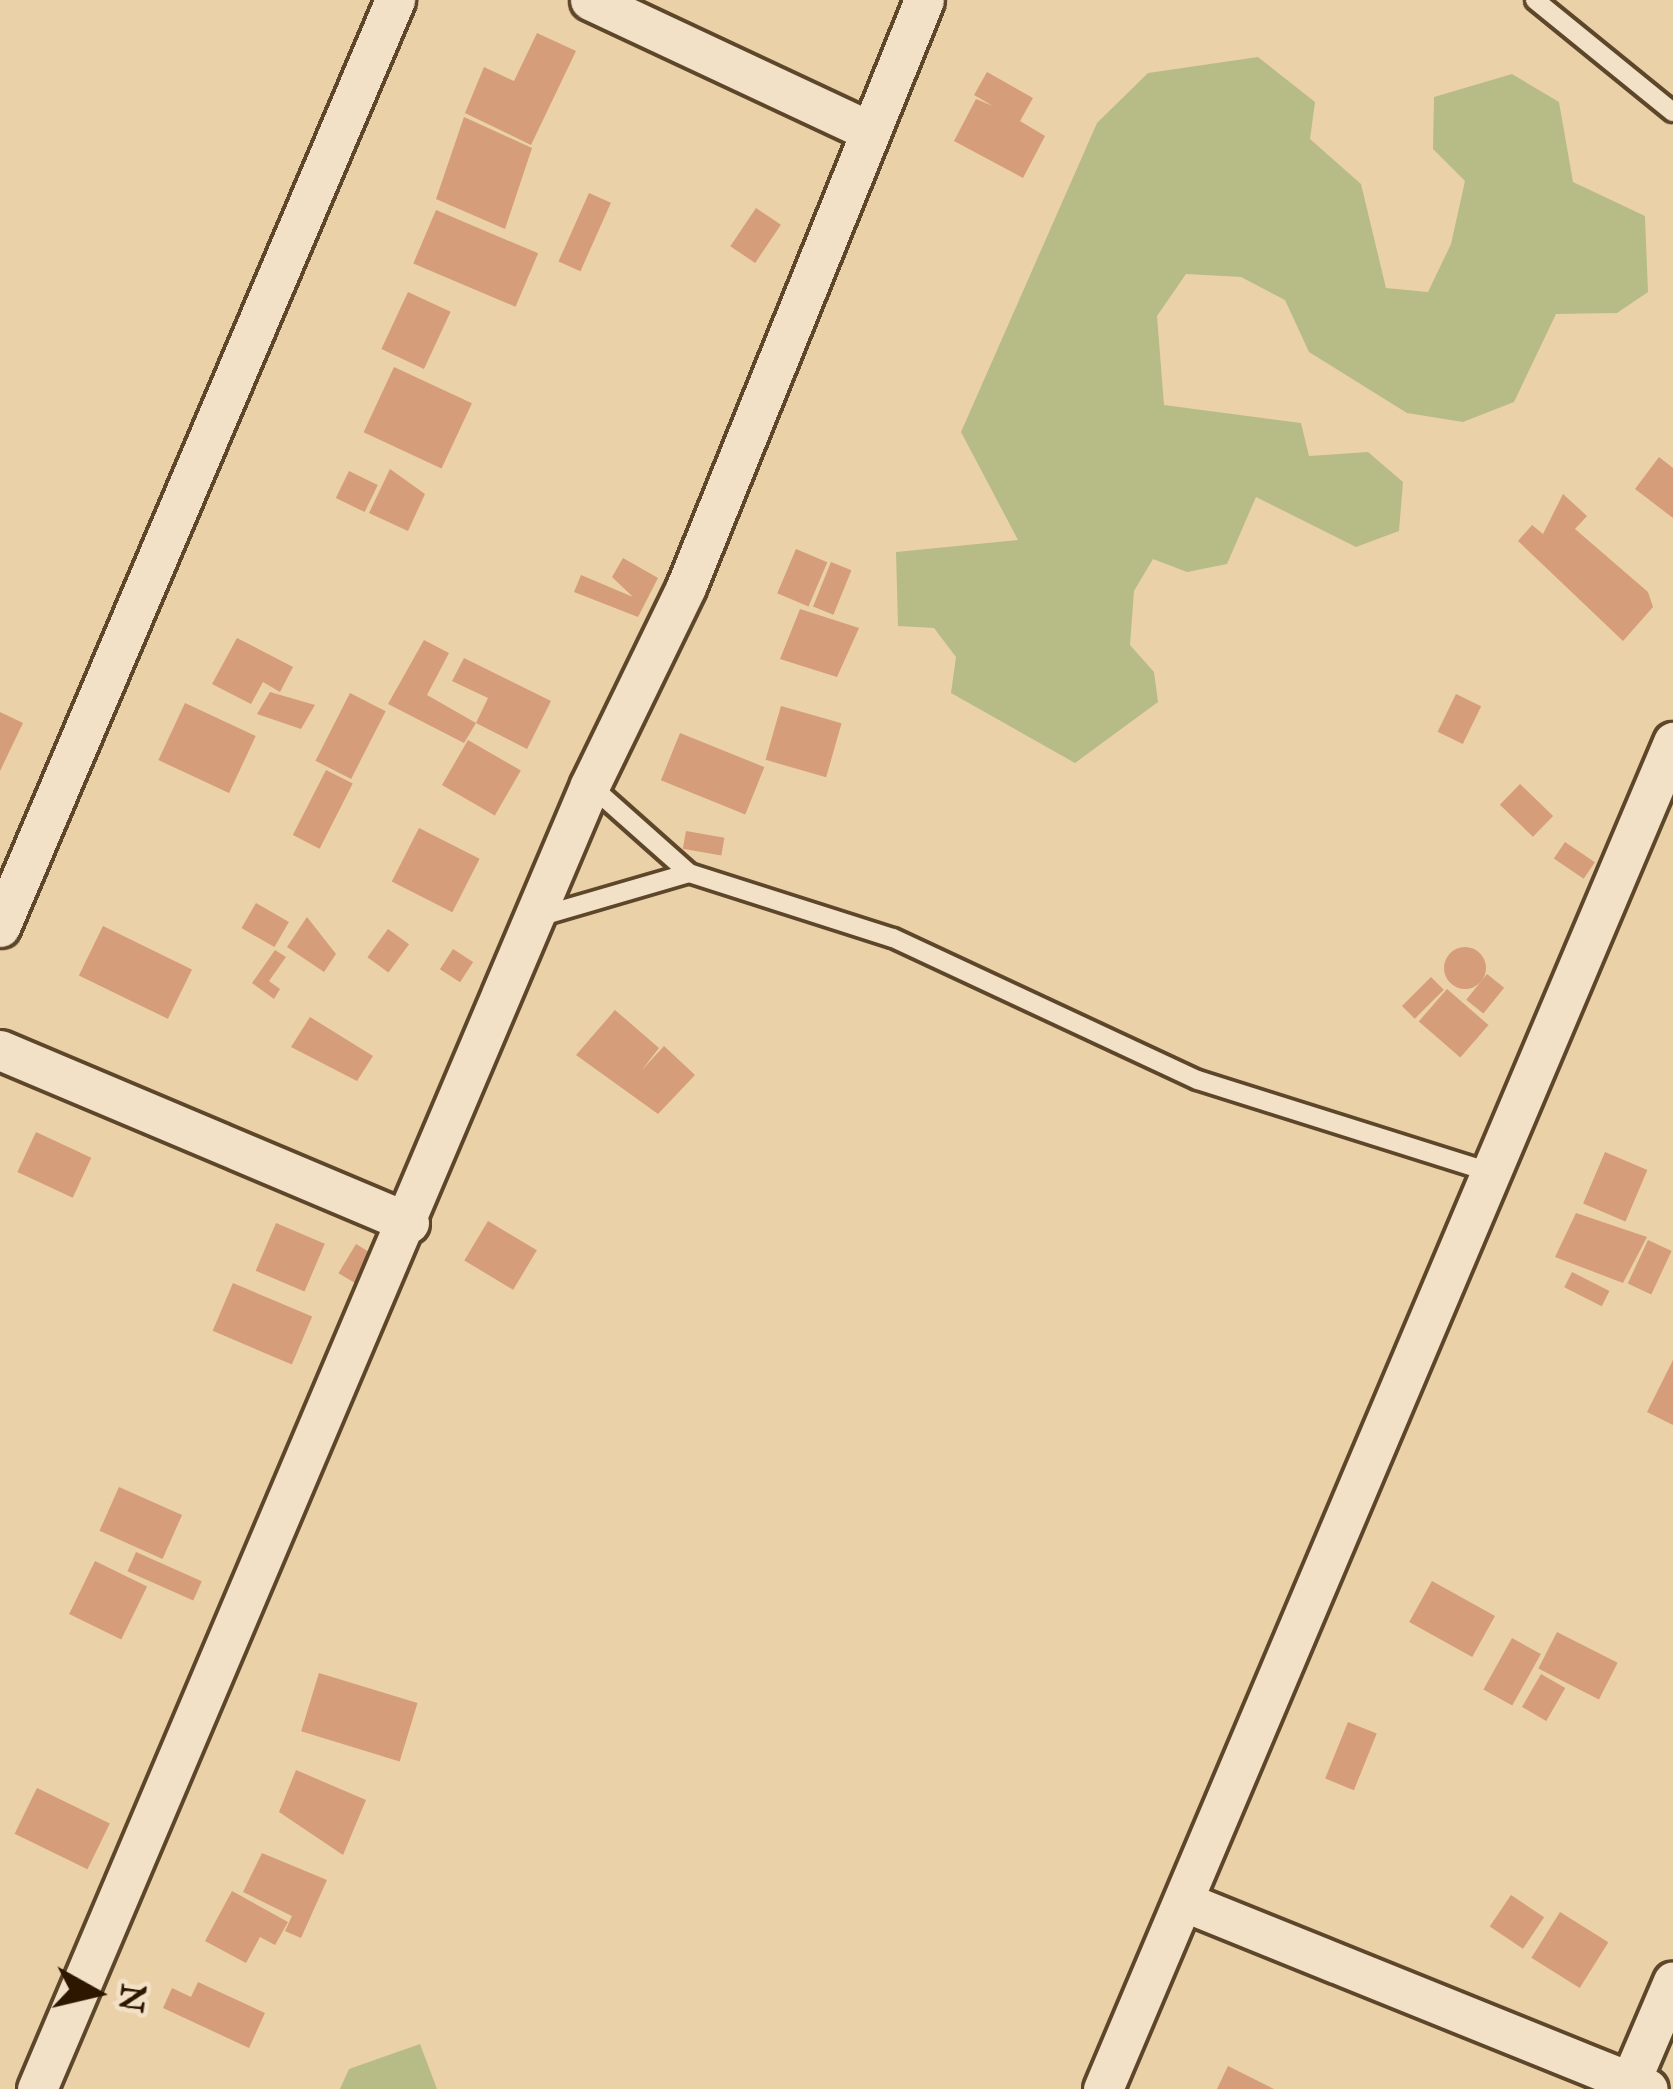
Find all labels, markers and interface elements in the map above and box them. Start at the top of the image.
north arrow [36,1933,156,2053]
text: N [110,1981,153,2015]

